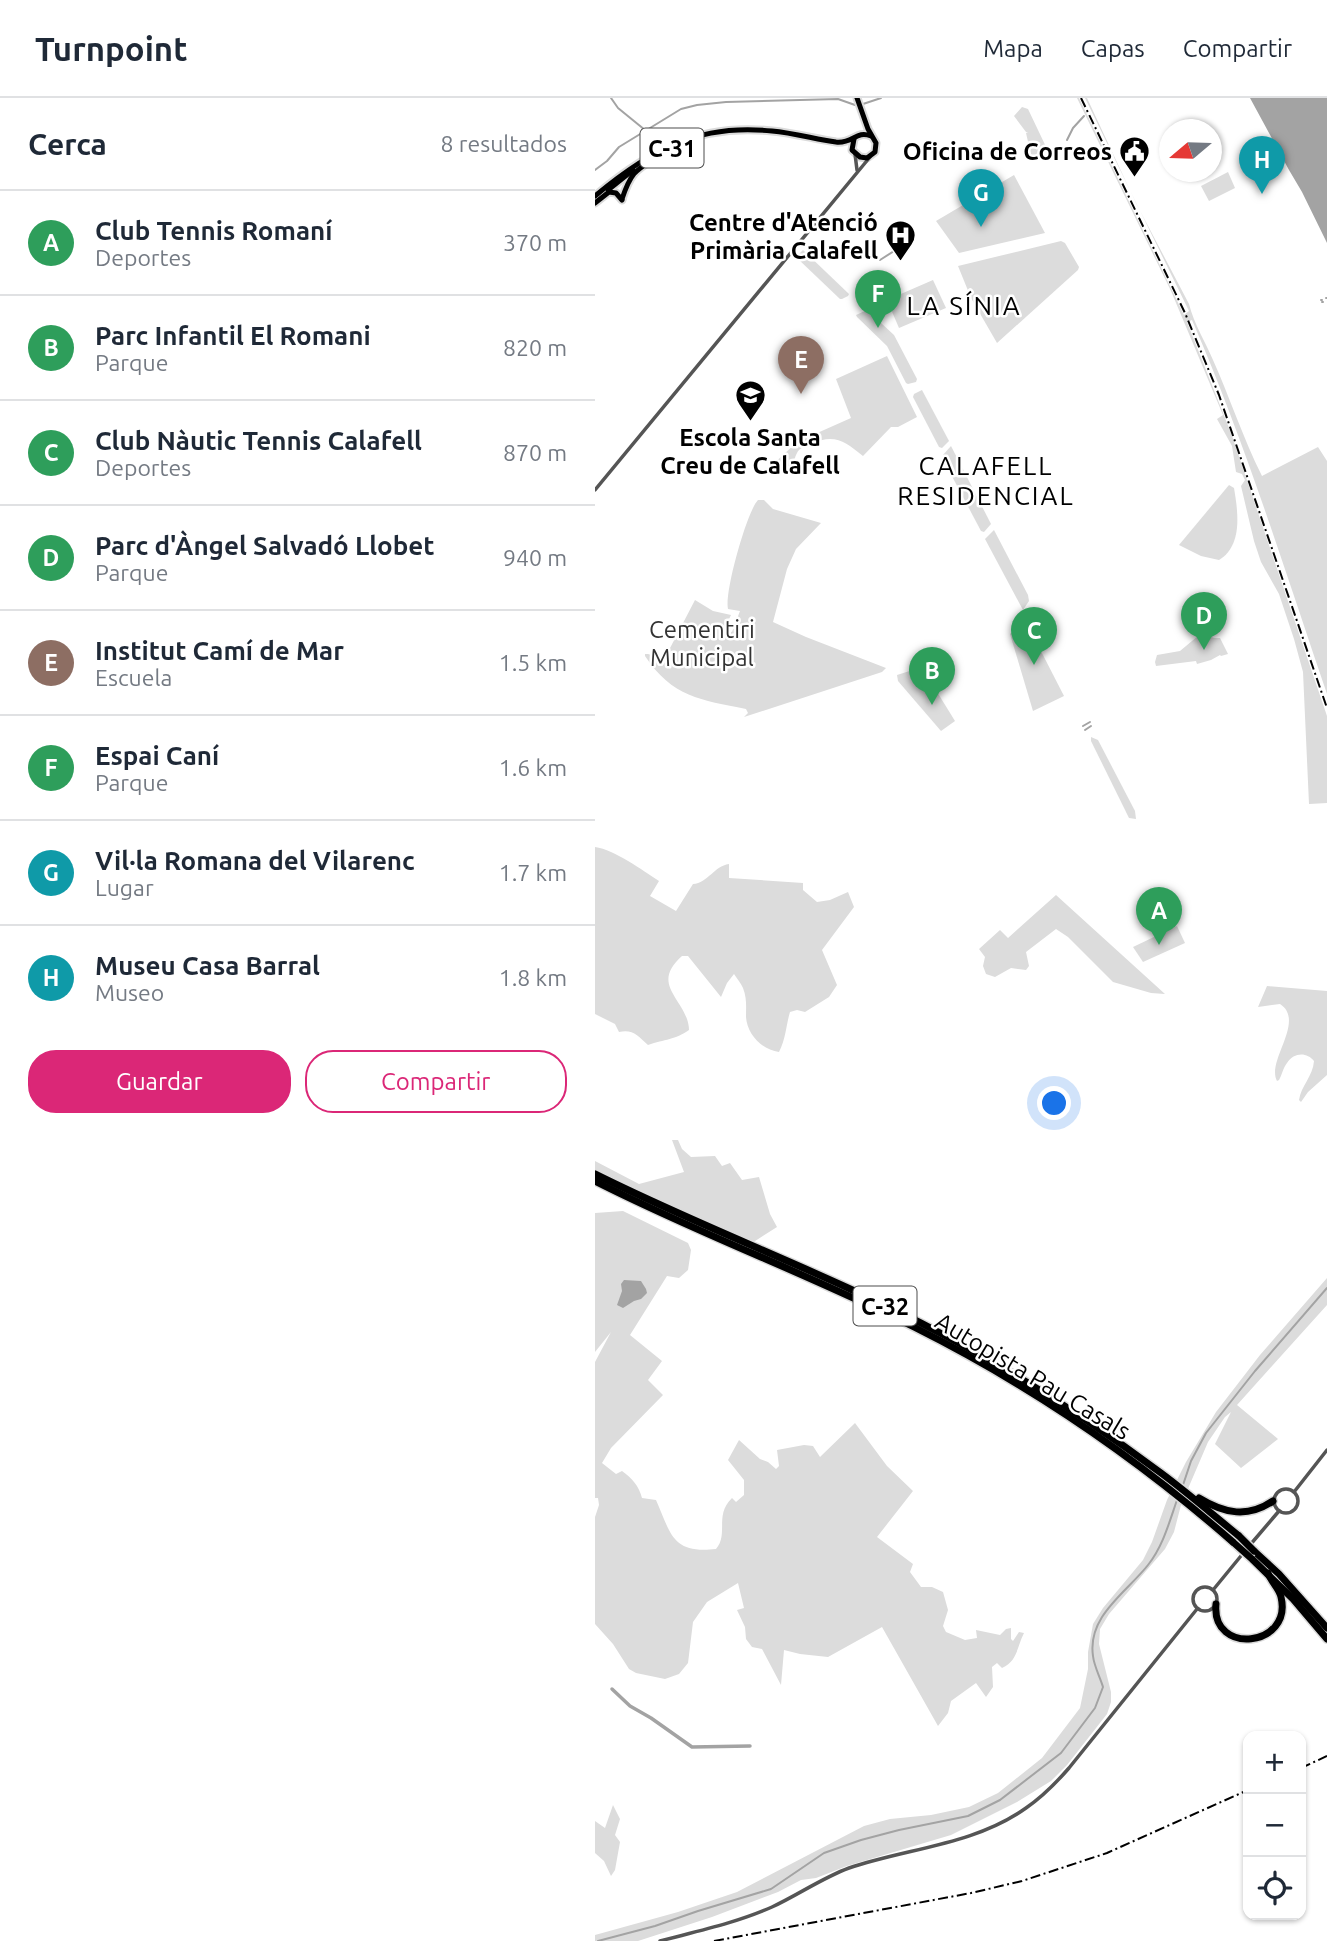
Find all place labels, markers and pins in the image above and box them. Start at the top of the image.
public building icon: Oficina de Correos [1118,134,1152,178]
pin: H [1239,136,1285,194]
place label: Oficina de Correos [903,138,1112,165]
pin: G [958,169,1004,227]
place label: Centre d'Atenció Primària Calafell [689,209,878,264]
hospital icon: Centre d'Atenció Primària Calafell [884,219,918,263]
pin: F [855,270,901,328]
pin: E [778,336,824,394]
school or university icon: Escola Santa Creu de Calafell [733,378,767,422]
place label: Escola Santa Creu de Calafell [660,424,840,479]
pin: D [1181,592,1227,650]
pin: C [1011,607,1057,665]
pin: B [909,647,955,705]
pin: A [1136,887,1182,945]

